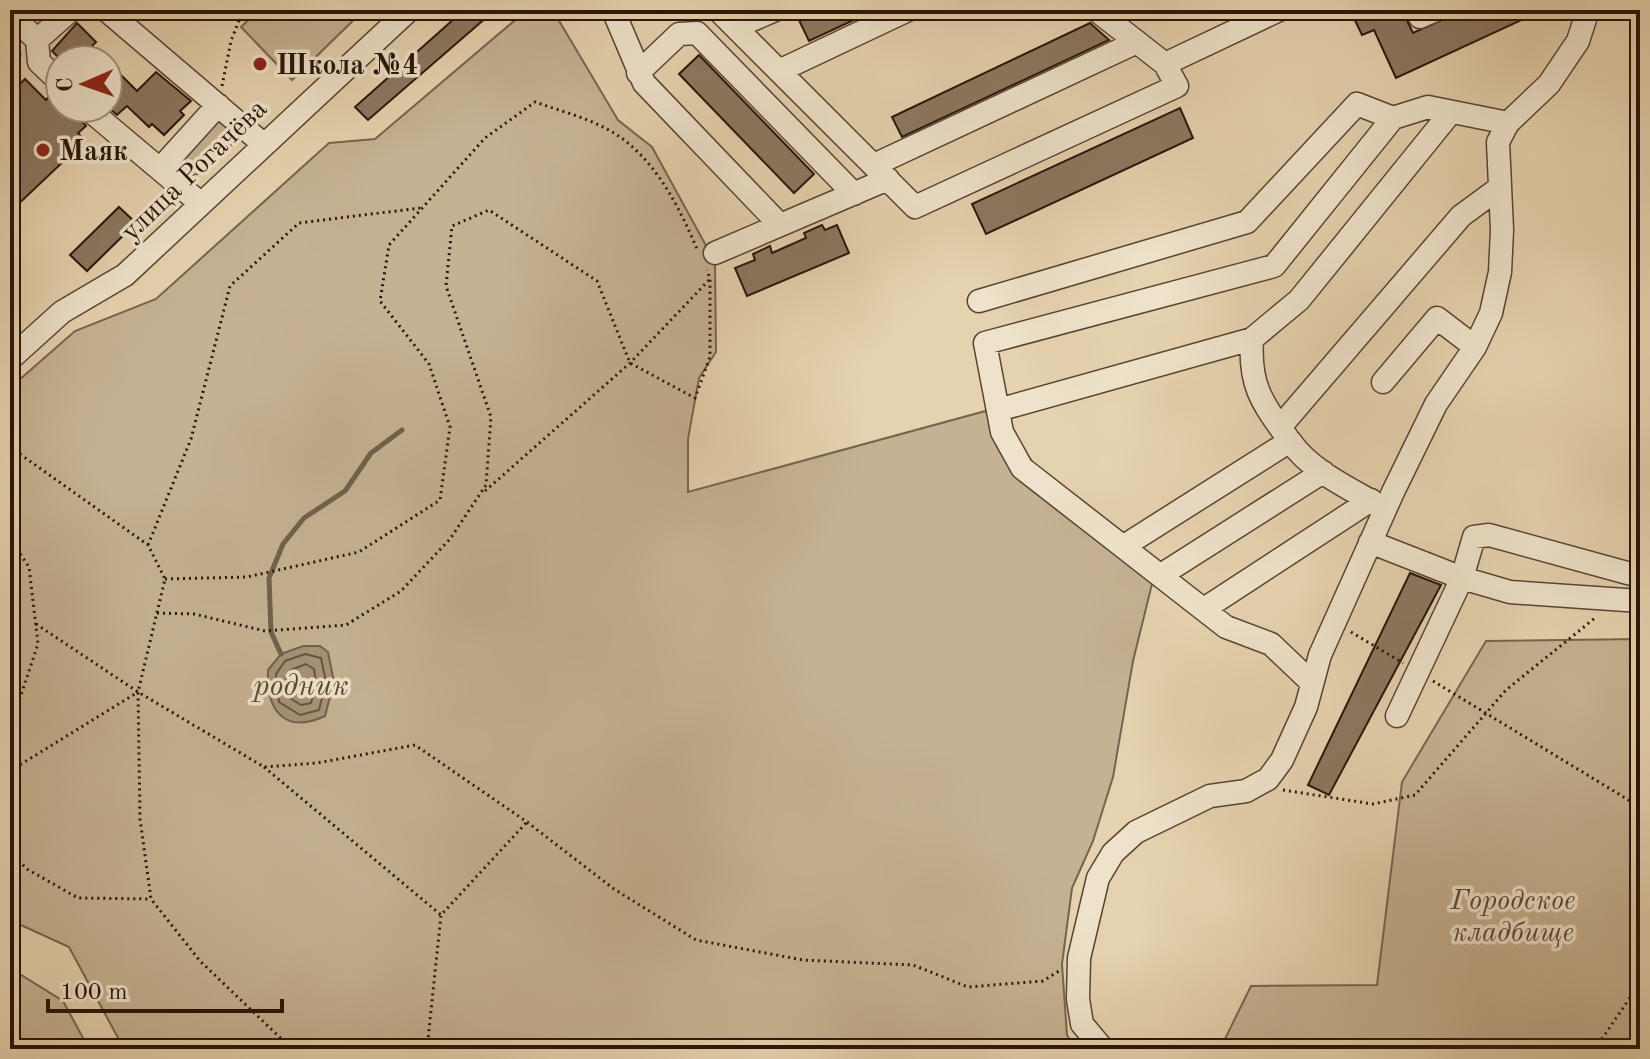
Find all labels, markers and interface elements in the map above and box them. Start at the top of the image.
north arrow [44,44,124,124]
place label: Школа №4 [276,52,419,81]
marker: Школа №4 [251,55,269,73]
text: С [55,77,77,92]
street label: улица Рогачёва [117,95,273,247]
place label: Маяк [59,139,128,167]
marker: Маяк [34,141,52,159]
water label: родник [250,672,349,702]
park label: Городское кладбище [1450,888,1575,948]
scale bar [48,963,282,1013]
text: 100 m [60,981,128,1005]

